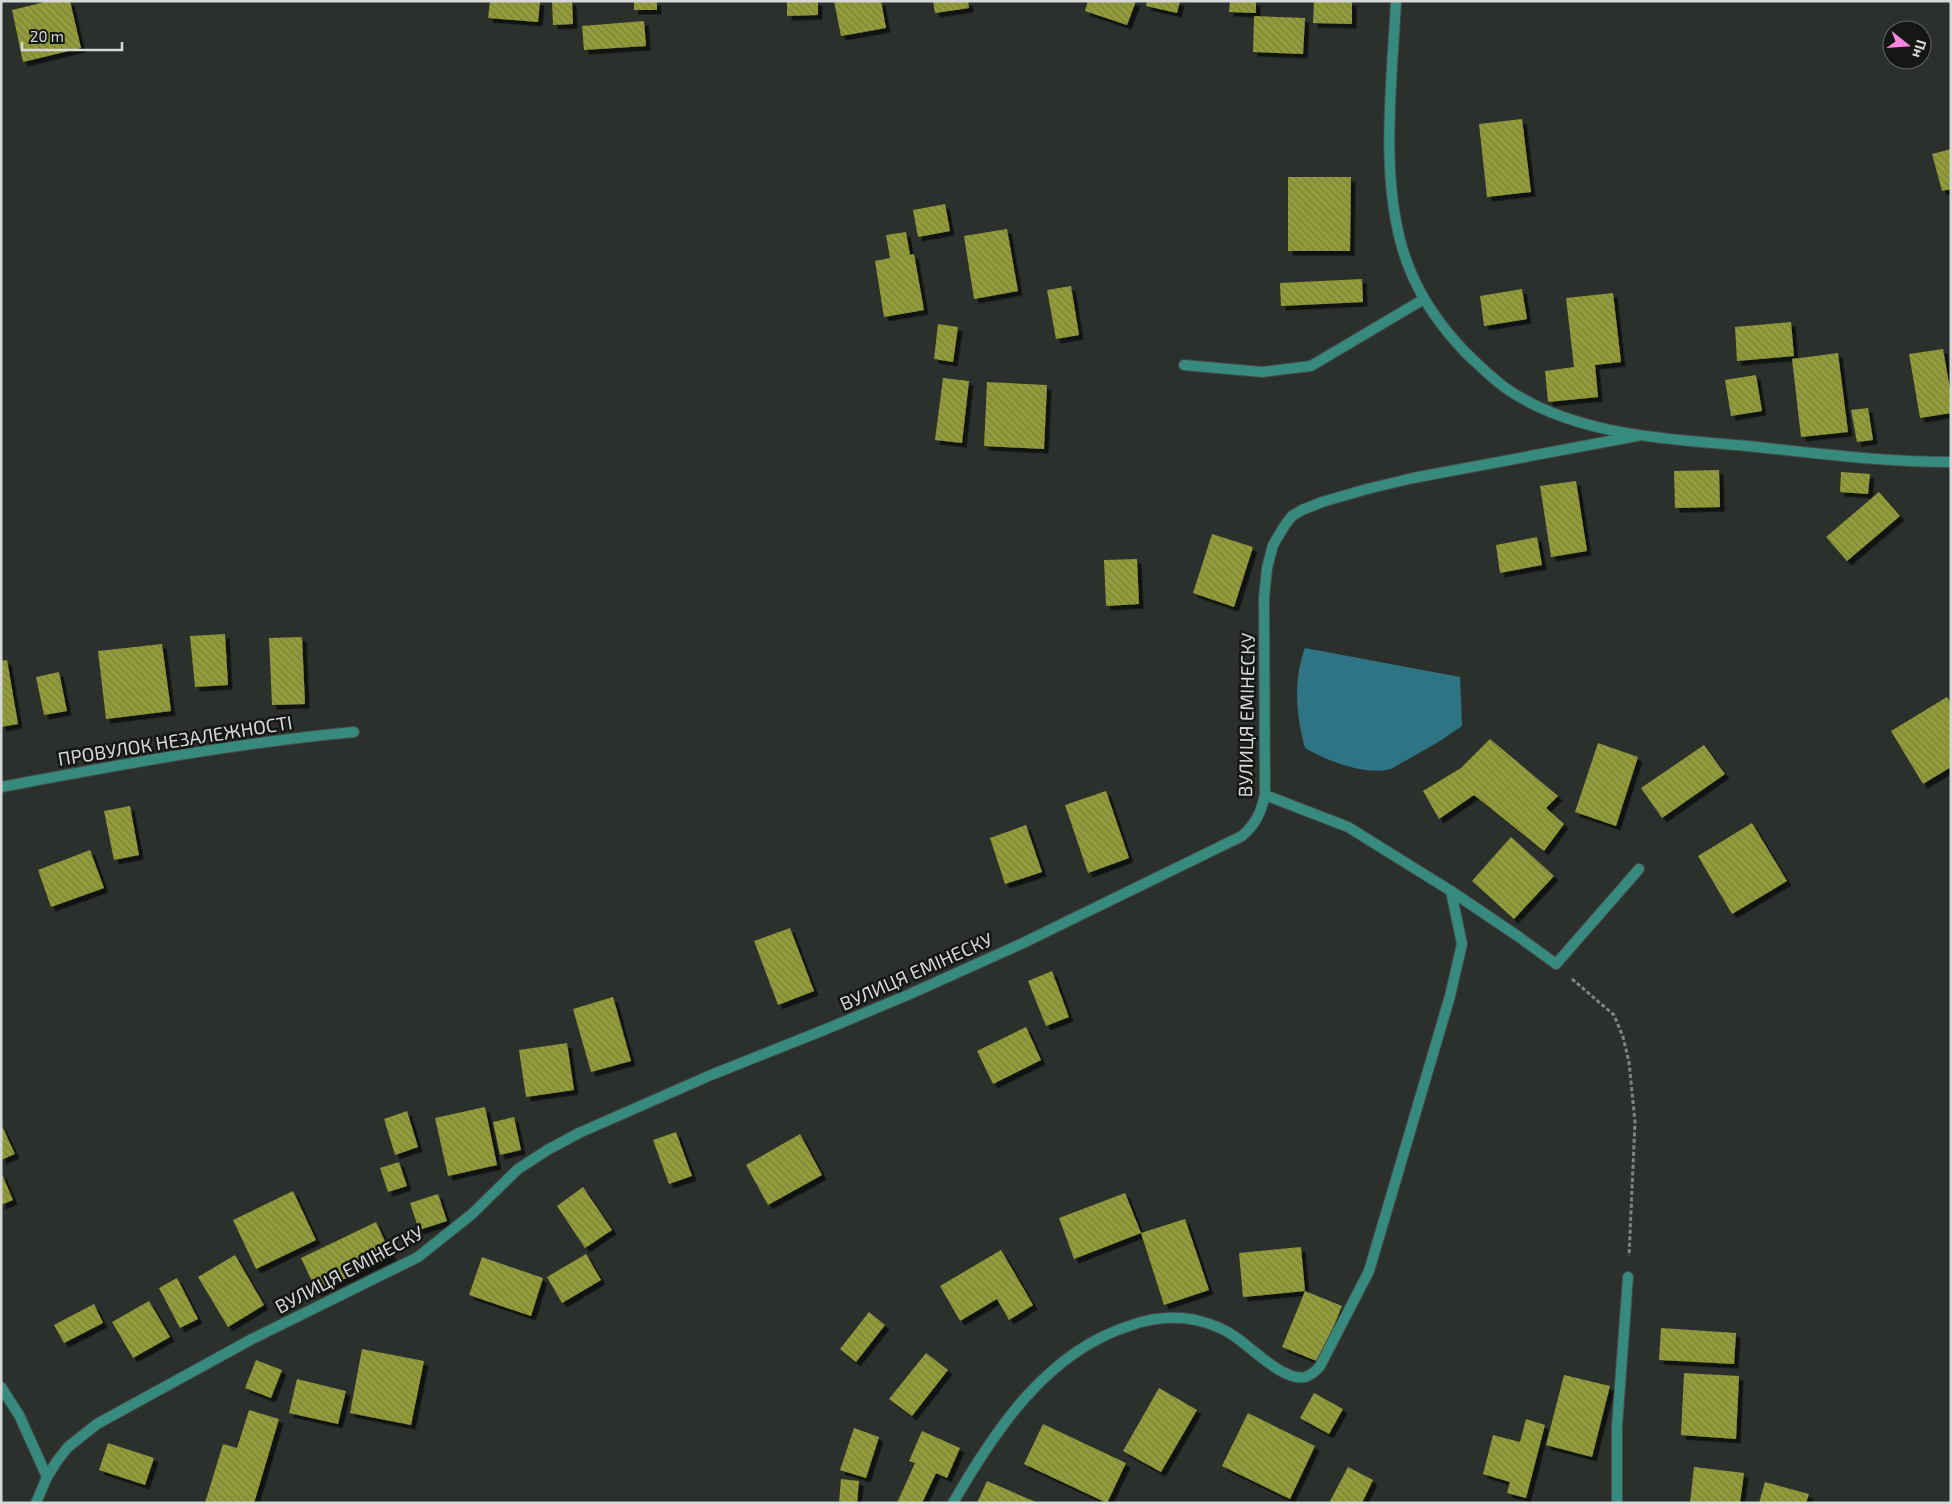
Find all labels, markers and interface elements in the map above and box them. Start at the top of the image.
scale bar [22,20,122,52]
north arrow [1882,20,1932,70]
text: 20 m [30,27,64,45]
text: Пн [1909,38,1931,60]
street label: ВУЛИЦЯ ЕМІНЕСКУ [1233,632,1259,797]
street label: ПРОВУЛОК НЕЗАЛЕЖНОСТІ [56,710,294,770]
street label: ВУЛИЦЯ ЕМІНЕСКУ [836,927,996,1015]
street label: ВУЛИЦЯ ЕМІНЕСКУ [271,1220,427,1318]

